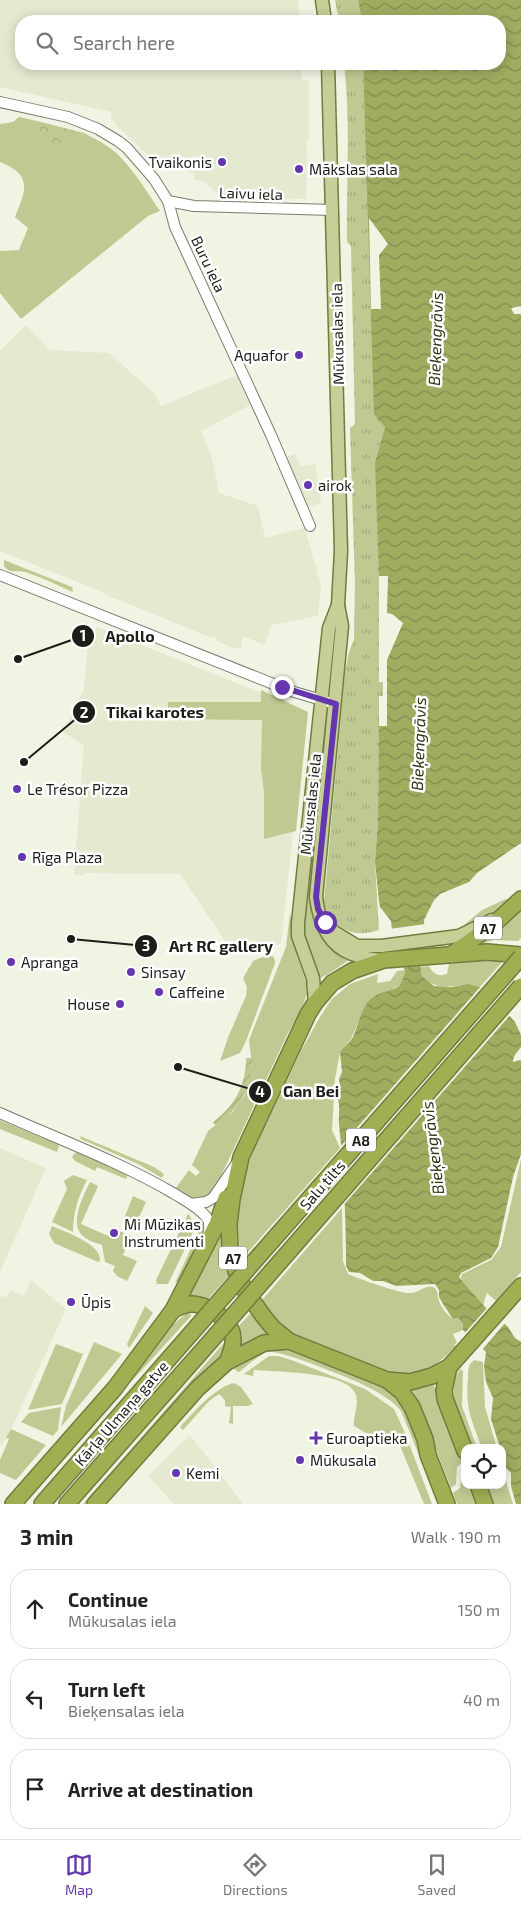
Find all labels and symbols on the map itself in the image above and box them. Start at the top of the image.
place label: Tvaikonis [149,153,212,171]
marker: Tvaikonis [216,156,228,168]
place label: Mākslas sala [309,160,398,178]
marker: Mākslas sala [293,163,305,175]
street label: Laivu iela [219,183,283,203]
street label: Buru iela [188,233,230,295]
street label: Mūkusalas iela [327,283,347,385]
water label: Bieķengrāvis [424,292,448,386]
place label: Aquafor [234,346,289,364]
marker: Aquafor [293,349,305,361]
place label: airok [318,476,352,494]
marker: airok [302,479,314,491]
callout: Apollo [71,620,165,651]
text: 1 [80,626,86,644]
text: Apollo [105,626,155,645]
route end [271,676,294,699]
callout: Tikai karotes [71,697,215,728]
water label: Bieķengrāvis [407,697,431,791]
text: Tikai karotes [106,702,204,721]
text: 2 [80,703,89,721]
street label: Mūkusalas iela [296,752,324,856]
place label: Le Trésor Pizza [27,780,128,798]
marker: Le Trésor Pizza [11,783,23,795]
place label: Rīga Plaza [32,848,102,866]
marker: Rīga Plaza [16,851,28,863]
route start [314,911,337,934]
road number: A7 [474,916,502,940]
callout: Art RC gallery [134,931,283,962]
text: 3 [142,936,150,954]
text: Art RC gallery [169,936,273,956]
place label: Apranga [21,953,79,971]
marker: Apranga [5,956,17,968]
place label: Sinsay [141,963,186,981]
marker: Sinsay [125,966,137,978]
place label: Caffeine [169,983,225,1001]
marker: Caffeine [153,986,165,998]
place label: House [67,995,110,1013]
marker: House [114,998,126,1010]
callout: Gan Bei [248,1076,349,1107]
text: Gan Bei [283,1081,339,1100]
text: 4 [255,1082,265,1100]
water label: Bieķengrāvis [417,1100,449,1196]
road number: A8 [346,1128,376,1152]
street label: Salu tilts [296,1157,348,1213]
place label: Mi Mūzikas Instrumenti [124,1215,204,1250]
marker: Mi Mūzikas Instrumenti [108,1227,120,1239]
road number: A7 [219,1246,247,1270]
place label: Ūpis [81,1293,111,1311]
marker: Ūpis [65,1296,77,1308]
street label: Kārļa Ulmaņa gatve [70,1357,173,1471]
place label: Euroaptieka [326,1429,408,1447]
marker: Euroaptieka [310,1432,322,1444]
place label: Mūkusala [310,1451,376,1469]
marker: Mūkusala [294,1454,306,1466]
place label: Kemi [186,1464,220,1482]
marker: Kemi [170,1467,182,1479]

